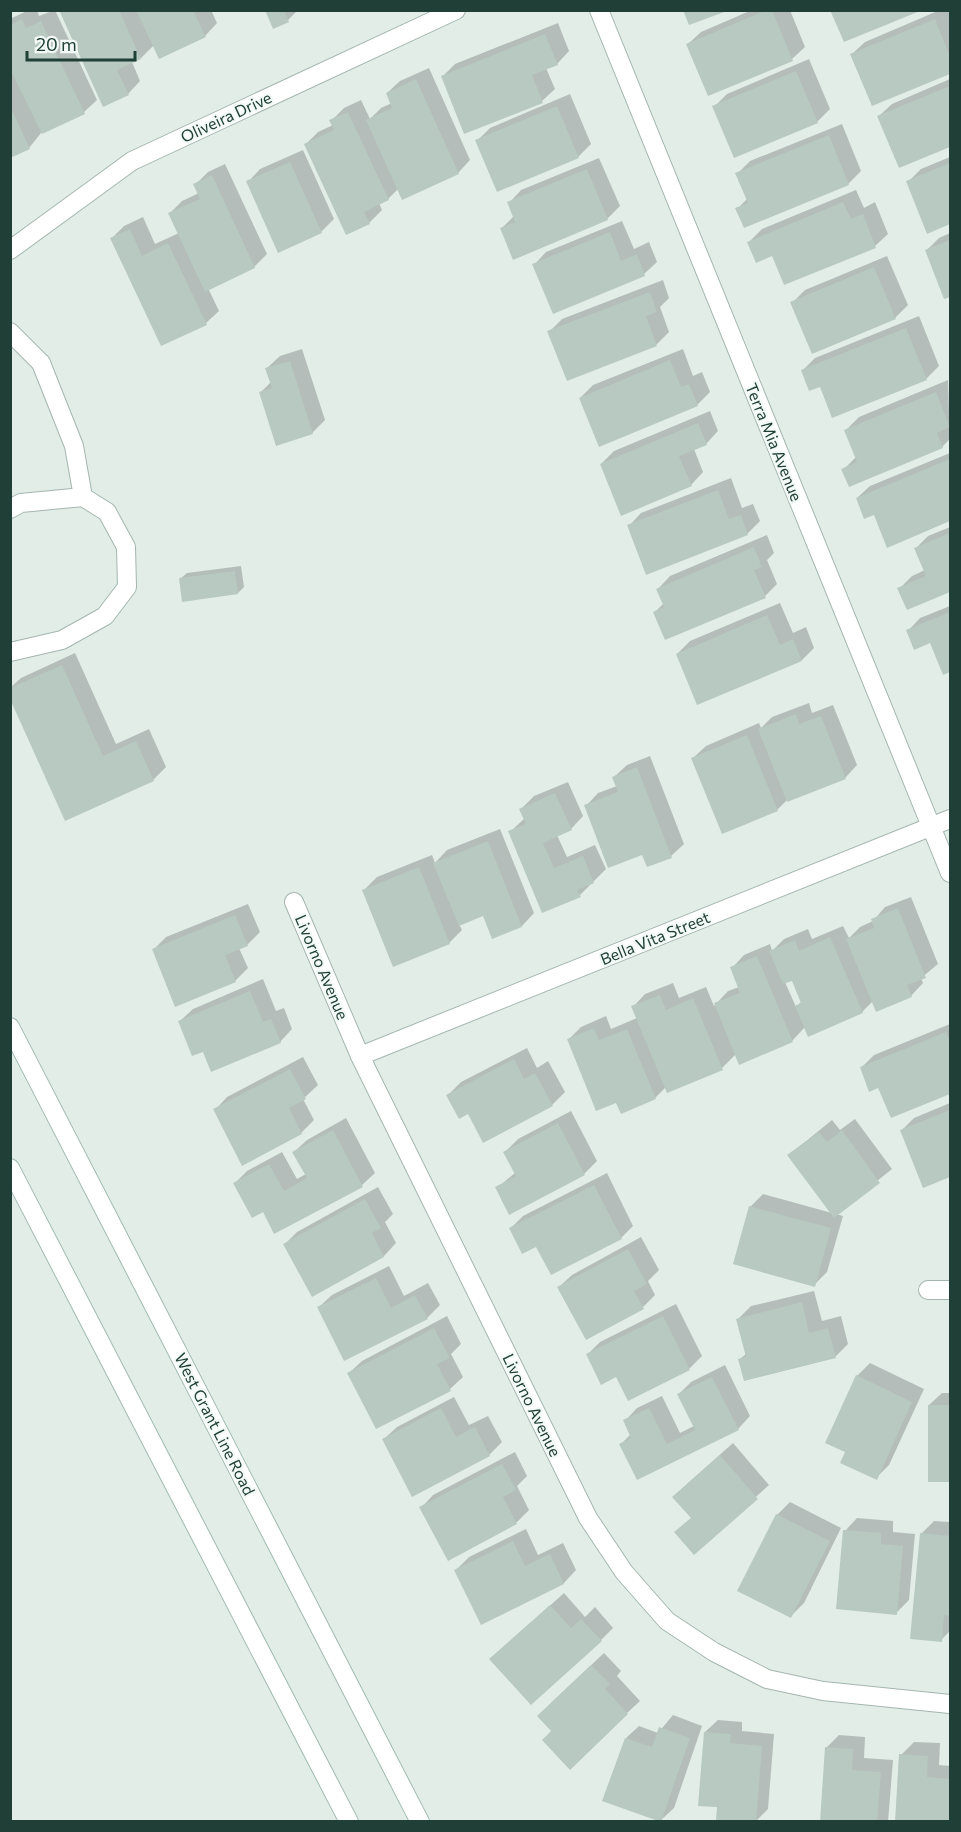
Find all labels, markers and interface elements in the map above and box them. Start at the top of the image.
scale bar [27,24,135,62]
text: 20 m [36,33,77,55]
street label: Oliveira Drive [177,87,274,146]
street label: Terra Mia Avenue [742,380,807,504]
street label: Bella Vita Street [597,907,713,968]
street label: Livorno Avenue [292,911,353,1022]
street label: West Grant Line Road [171,1350,260,1498]
street label: Livorno Avenue [499,1350,566,1459]

